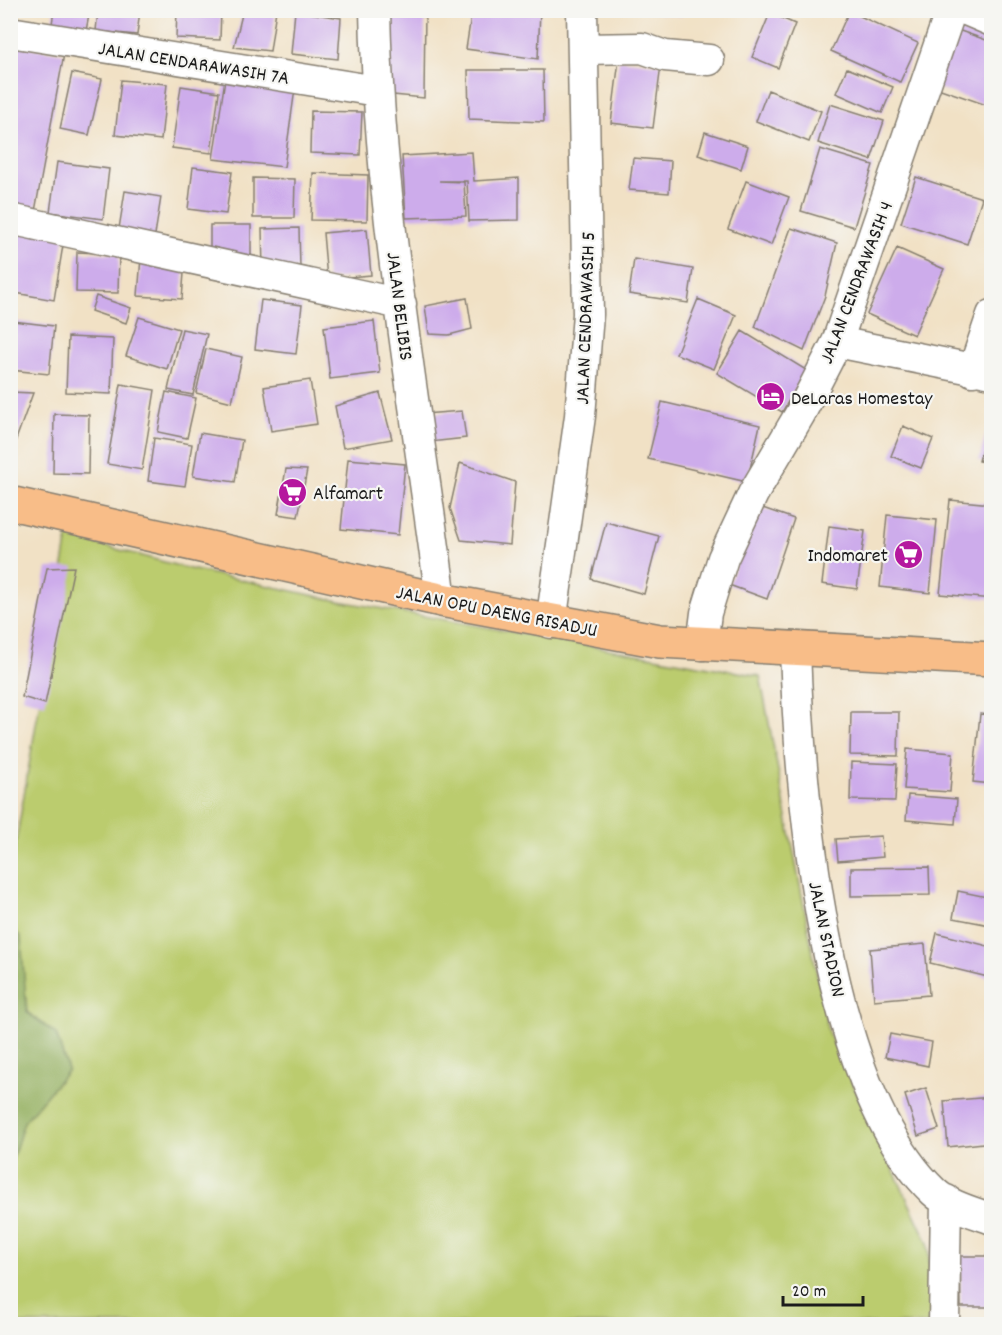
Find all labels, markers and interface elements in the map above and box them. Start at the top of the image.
street label: JALAN CENDARAWASIH 7A [96,36,291,94]
street label: JALAN CENDRAWASIH 4 [814,198,902,368]
street label: JALAN CENDRAWASIH 5 [570,231,604,405]
street label: JALAN BELIBIS [377,250,419,362]
hotel icon: DeLaras Homestay [754,381,786,413]
place label: DeLaras Homestay [791,386,933,414]
supermarket icon: Alfamart [276,476,308,508]
place label: Alfamart [313,481,383,509]
supermarket icon: Indomaret [893,538,925,570]
place label: Indomaret [808,543,888,571]
street label: JALAN OPU DAENG RISADJU [393,580,599,646]
street label: JALAN STADION [799,879,851,1000]
scale bar [783,1269,862,1307]
text: 20 m [792,1280,826,1305]

